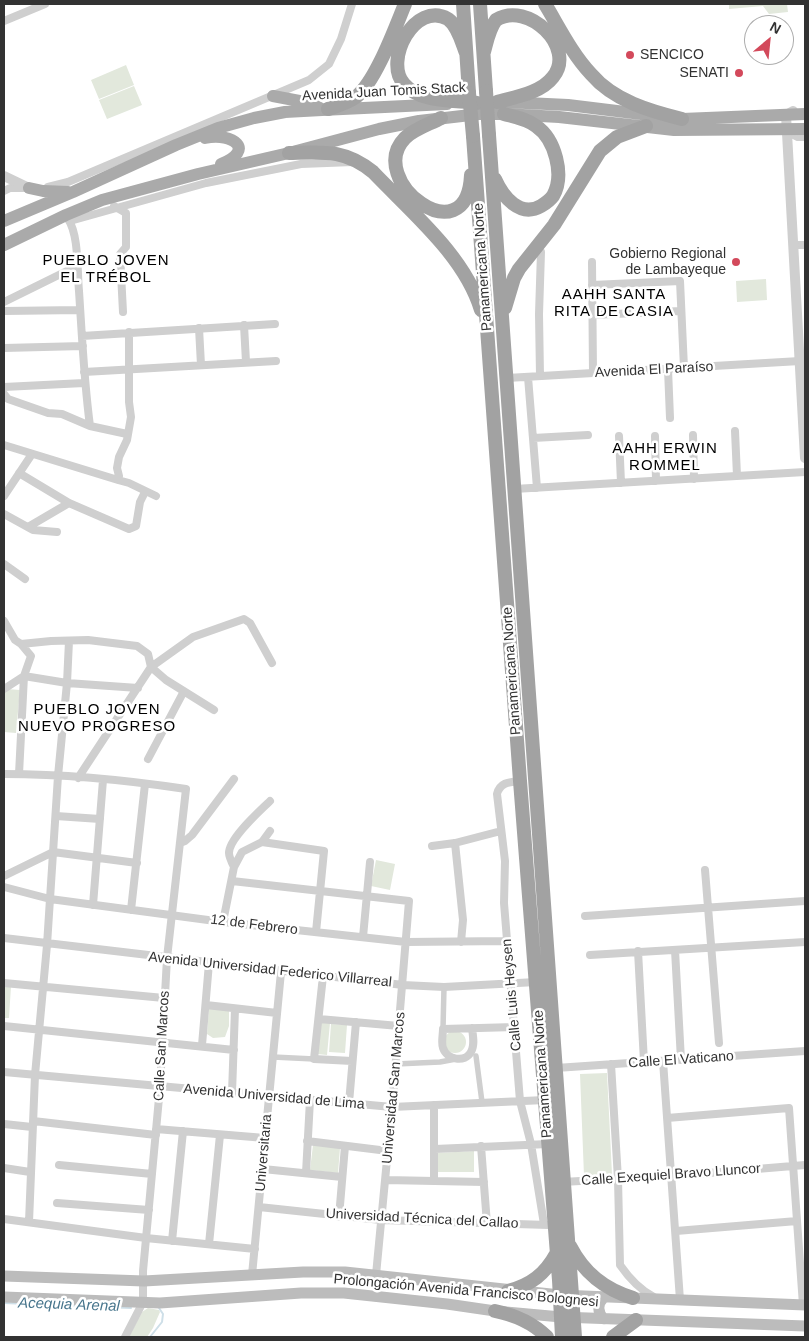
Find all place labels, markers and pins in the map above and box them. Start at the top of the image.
place label: SENCICO [640,47,704,63]
marker: SENCICO [624,49,636,61]
place label: SENATI [679,65,729,81]
marker: SENATI [733,67,745,79]
place label: Gobierno Regional de Lambayeque [609,246,726,278]
marker: Gobierno Regional de Lambayeque [730,256,742,268]

